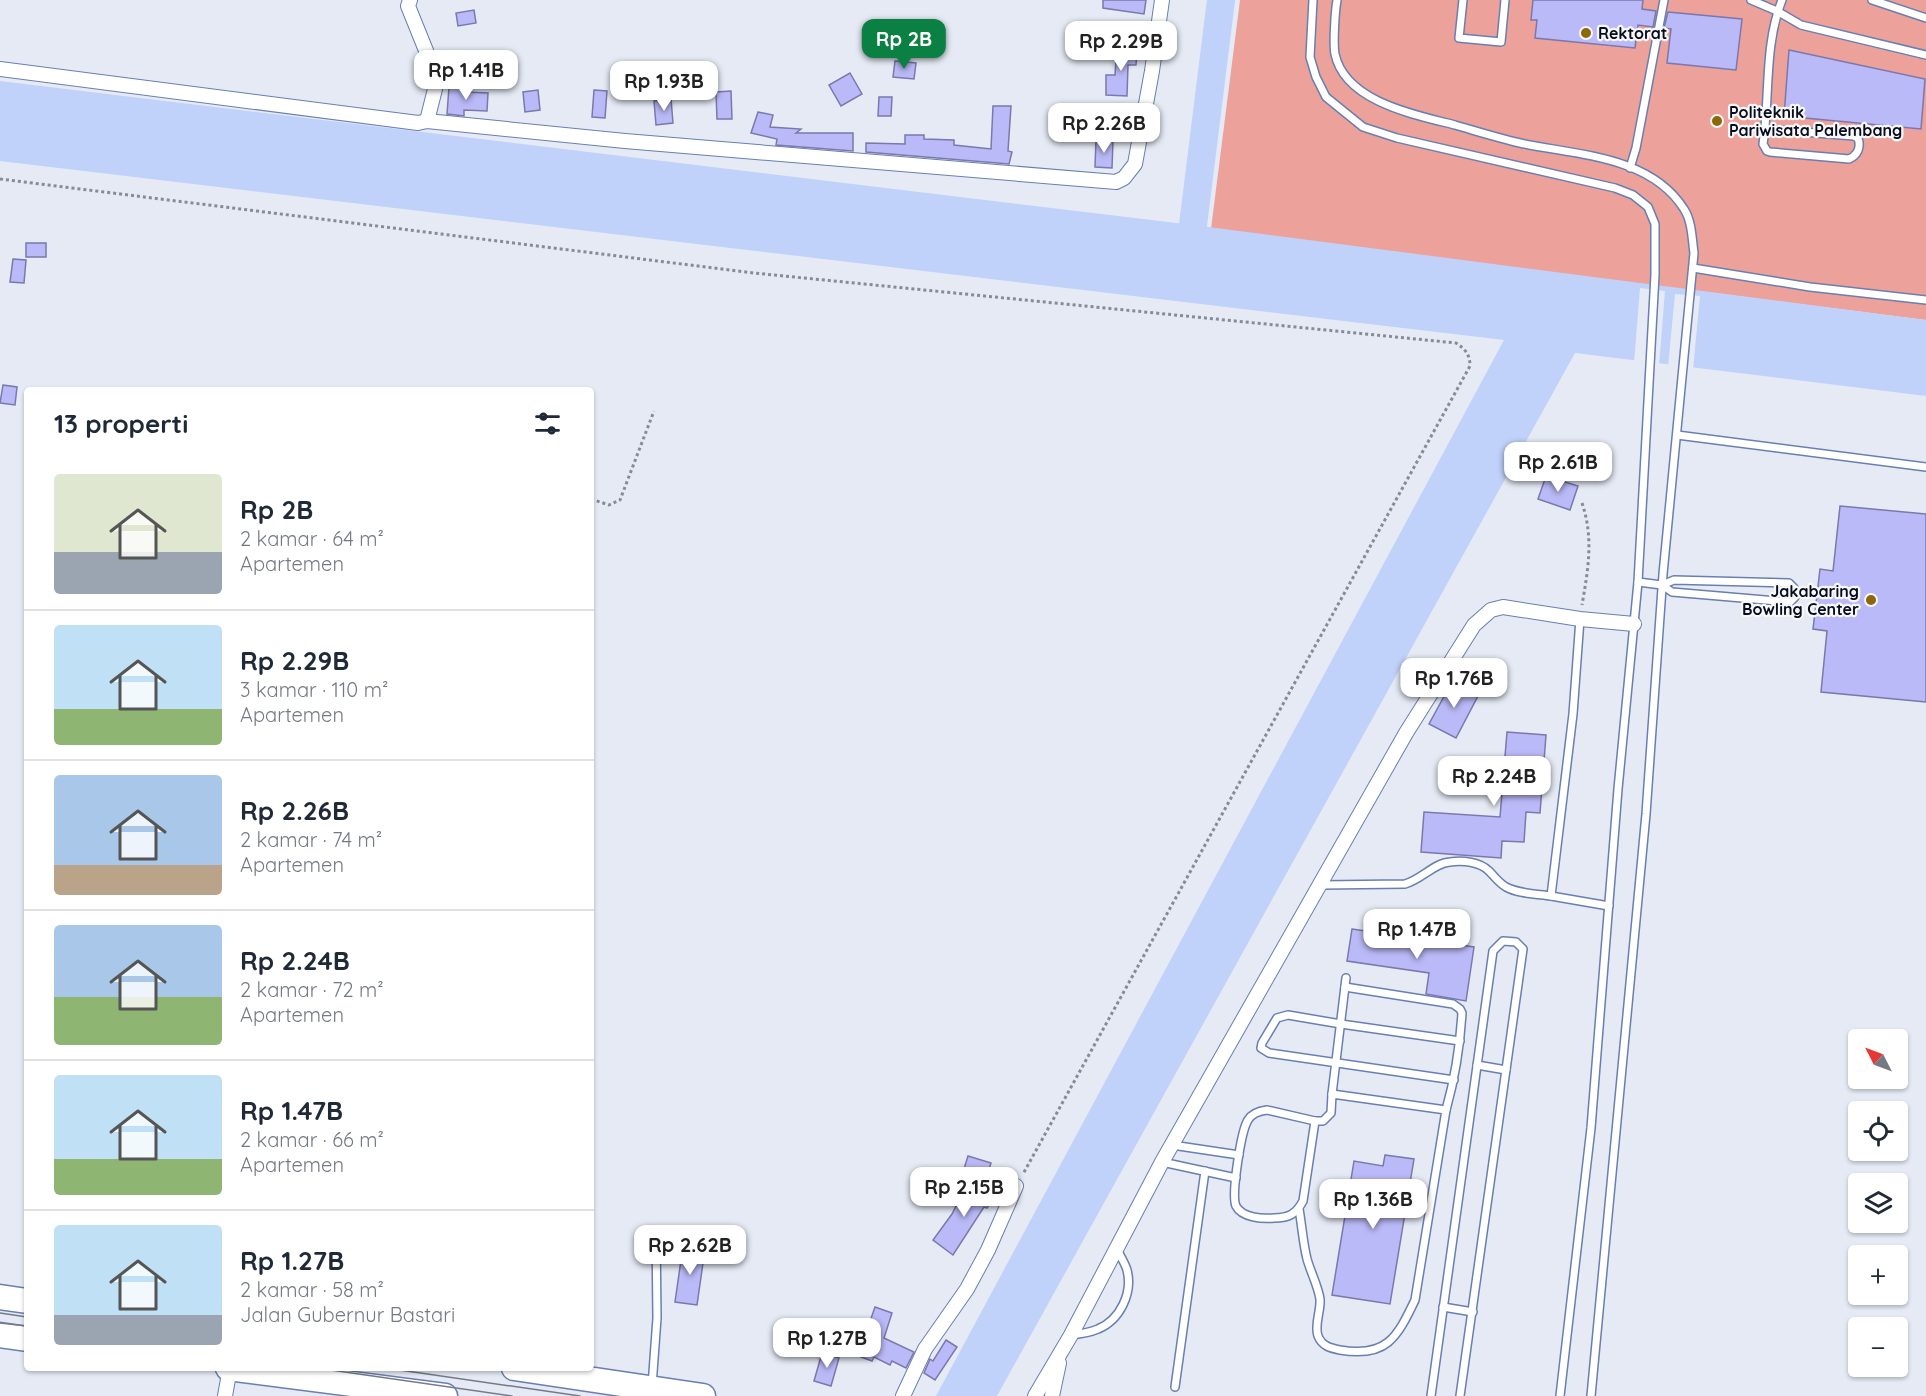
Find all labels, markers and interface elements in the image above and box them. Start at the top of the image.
pin: Rp 2B [862,19,946,70]
pin: Rp 2.29B [1059,21,1183,72]
place label: Rektorat [1598,23,1667,43]
text: Rp 2B [876,26,932,51]
marker: Rektorat [1579,26,1593,40]
text: Rp 2.29B [1079,28,1163,53]
pin: Rp 1.41B [404,50,528,101]
text: Rp 1.41B [428,57,504,82]
pin: Rp 1.93B [602,61,726,112]
text: Rp 1.93B [624,68,704,93]
place label: Politeknik Pariwisata Palembang [1729,102,1902,140]
pin: Rp 2.26B [1042,103,1166,154]
text: Rp 2.26B [1062,110,1146,135]
marker: Politeknik Pariwisata Palembang [1710,114,1724,128]
text: 13 properti [54,407,188,440]
icon: filters [531,407,564,440]
pin: Rp 2.61B [1496,442,1620,493]
text: Rp 2.61B [1518,449,1598,474]
text: Rp 2B [240,493,313,526]
icon: home [102,498,174,570]
text: 2 kamar · 64 m² [240,526,384,551]
text: Apartemen [240,551,344,576]
place label: Jakabaring Bowling Center [1742,581,1859,619]
marker: Jakabaring Bowling Center [1864,593,1878,607]
text: Rp 2.29B [240,644,349,677]
icon: home [102,649,174,721]
pin: Rp 1.76B [1392,658,1516,709]
text: Rp 1.76B [1414,665,1494,690]
text: 3 kamar · 110 m² [240,677,388,702]
text: Apartemen [240,702,344,727]
pin: Rp 2.24B [1432,756,1556,807]
text: Rp 2.24B [1452,763,1536,788]
text: Rp 2.26B [240,794,349,827]
icon: home [102,799,174,871]
text: 2 kamar · 74 m² [240,827,382,852]
text: Apartemen [240,852,344,877]
pin: Rp 1.47B [1355,909,1479,960]
text: Rp 1.47B [1377,916,1457,941]
text: Rp 2.24B [240,944,350,977]
icon: home [102,949,174,1021]
text: 2 kamar · 72 m² [240,977,384,1002]
text: Apartemen [240,1002,344,1027]
north arrow [1848,1029,1908,1089]
map controls [1848,1029,1908,1377]
text: Rp 1.47B [240,1094,343,1127]
icon: home [102,1099,174,1171]
button: locate [1848,1101,1908,1161]
text: 2 kamar · 66 m² [240,1127,384,1152]
text: Apartemen [240,1152,344,1177]
pin: Rp 2.15B [902,1167,1026,1218]
button: layers [1848,1173,1908,1233]
text: Rp 2.15B [924,1174,1004,1199]
pin: Rp 1.36B [1311,1179,1435,1230]
text: Rp 1.36B [1333,1186,1413,1211]
pin: Rp 2.62B [628,1225,752,1276]
text: Rp 2.62B [648,1232,732,1257]
text: Rp 1.27B [240,1244,344,1277]
button: + [1848,1245,1908,1305]
icon: home [102,1249,174,1321]
text: 2 kamar · 58 m² [240,1277,384,1302]
text: Jalan Gubernur Bastari [240,1302,455,1327]
button: − [1848,1317,1908,1377]
pin: Rp 1.27B [765,1318,889,1369]
text: Rp 1.27B [787,1325,867,1350]

